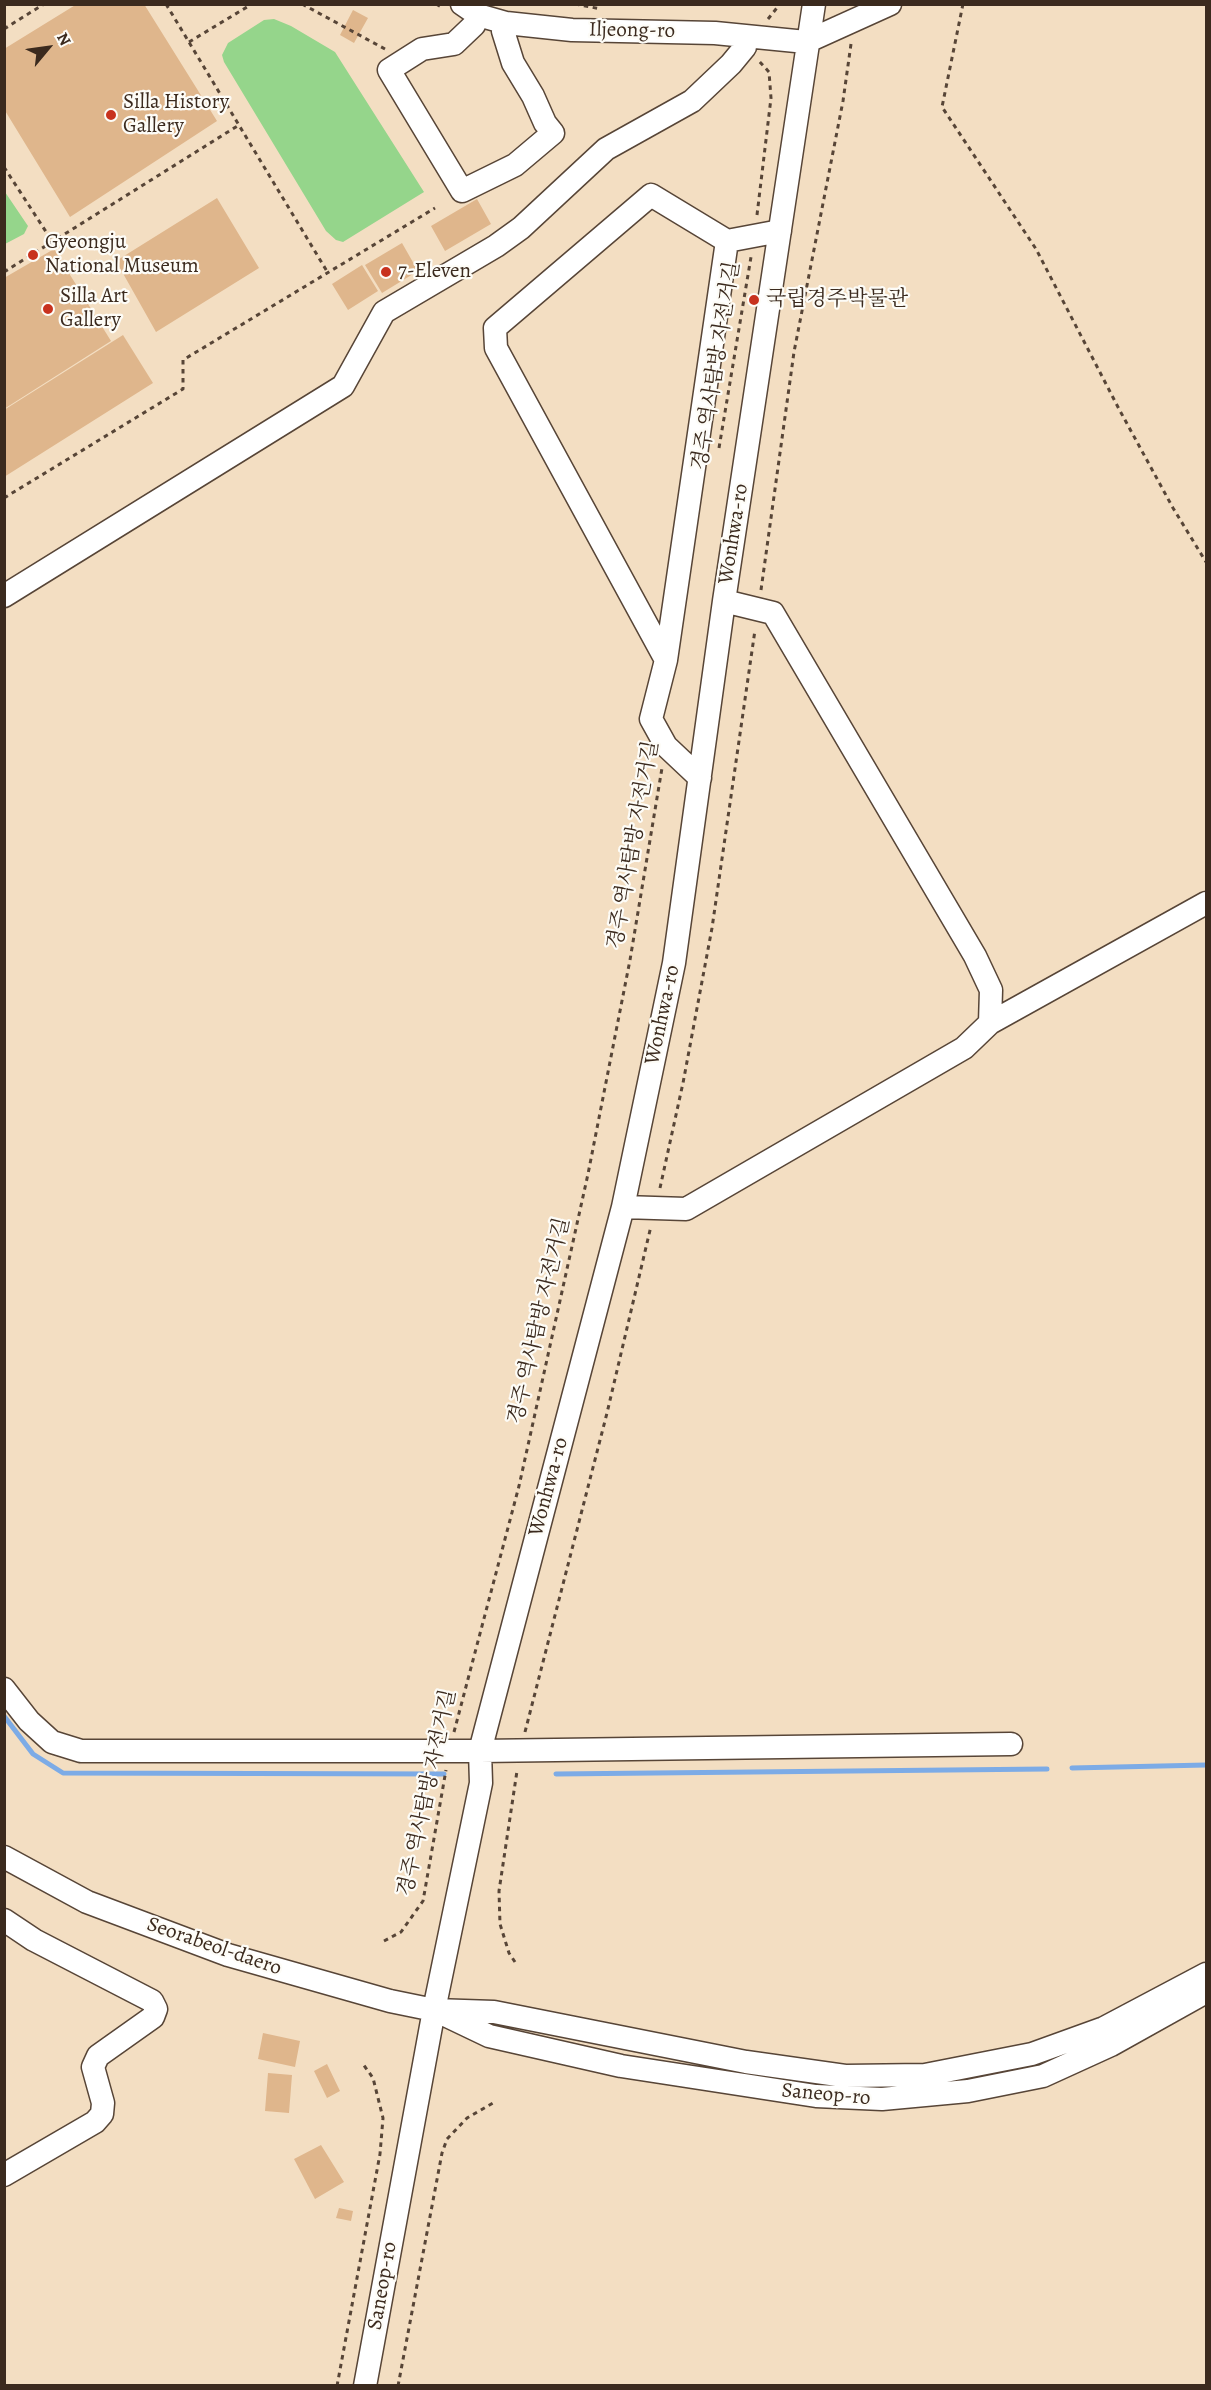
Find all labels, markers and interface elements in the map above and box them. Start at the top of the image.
north arrow [18,18,78,78]
street label: Iljeong-ro [589,18,675,44]
text: N [51,29,76,50]
place label: Silla History Gallery [123,90,229,140]
marker: Silla History Gallery [104,108,118,122]
place label: Gyeongju National Museum [45,230,199,280]
marker: Gyeongju National Museum [26,248,40,262]
place label: 7-Eleven [398,259,471,285]
street label: 경주 역사탐방 자전거길 [688,260,746,472]
marker: 7-Eleven [379,265,393,279]
place label: Silla Art Gallery [60,284,128,334]
place label: 국립경주박물관 [766,287,908,313]
marker: 국립경주박물관 [747,293,761,307]
marker: Silla Art Gallery [41,302,55,316]
street label: Wonhwa-ro [714,482,754,586]
street label: 경주 역사탐방 자전거길 [603,739,665,951]
street label: Wonhwa-ro [640,963,686,1067]
street label: 경주 역사탐방 자전거길 [504,1215,576,1427]
street label: Wonhwa-ro [524,1435,574,1539]
street label: 경주 역사탐방 자전거길 [394,1687,462,1899]
street label: Seorabeol-daero [143,1912,285,1982]
street label: Saneop-ro [780,2079,872,2111]
street label: Saneop-ro [363,2240,403,2332]

